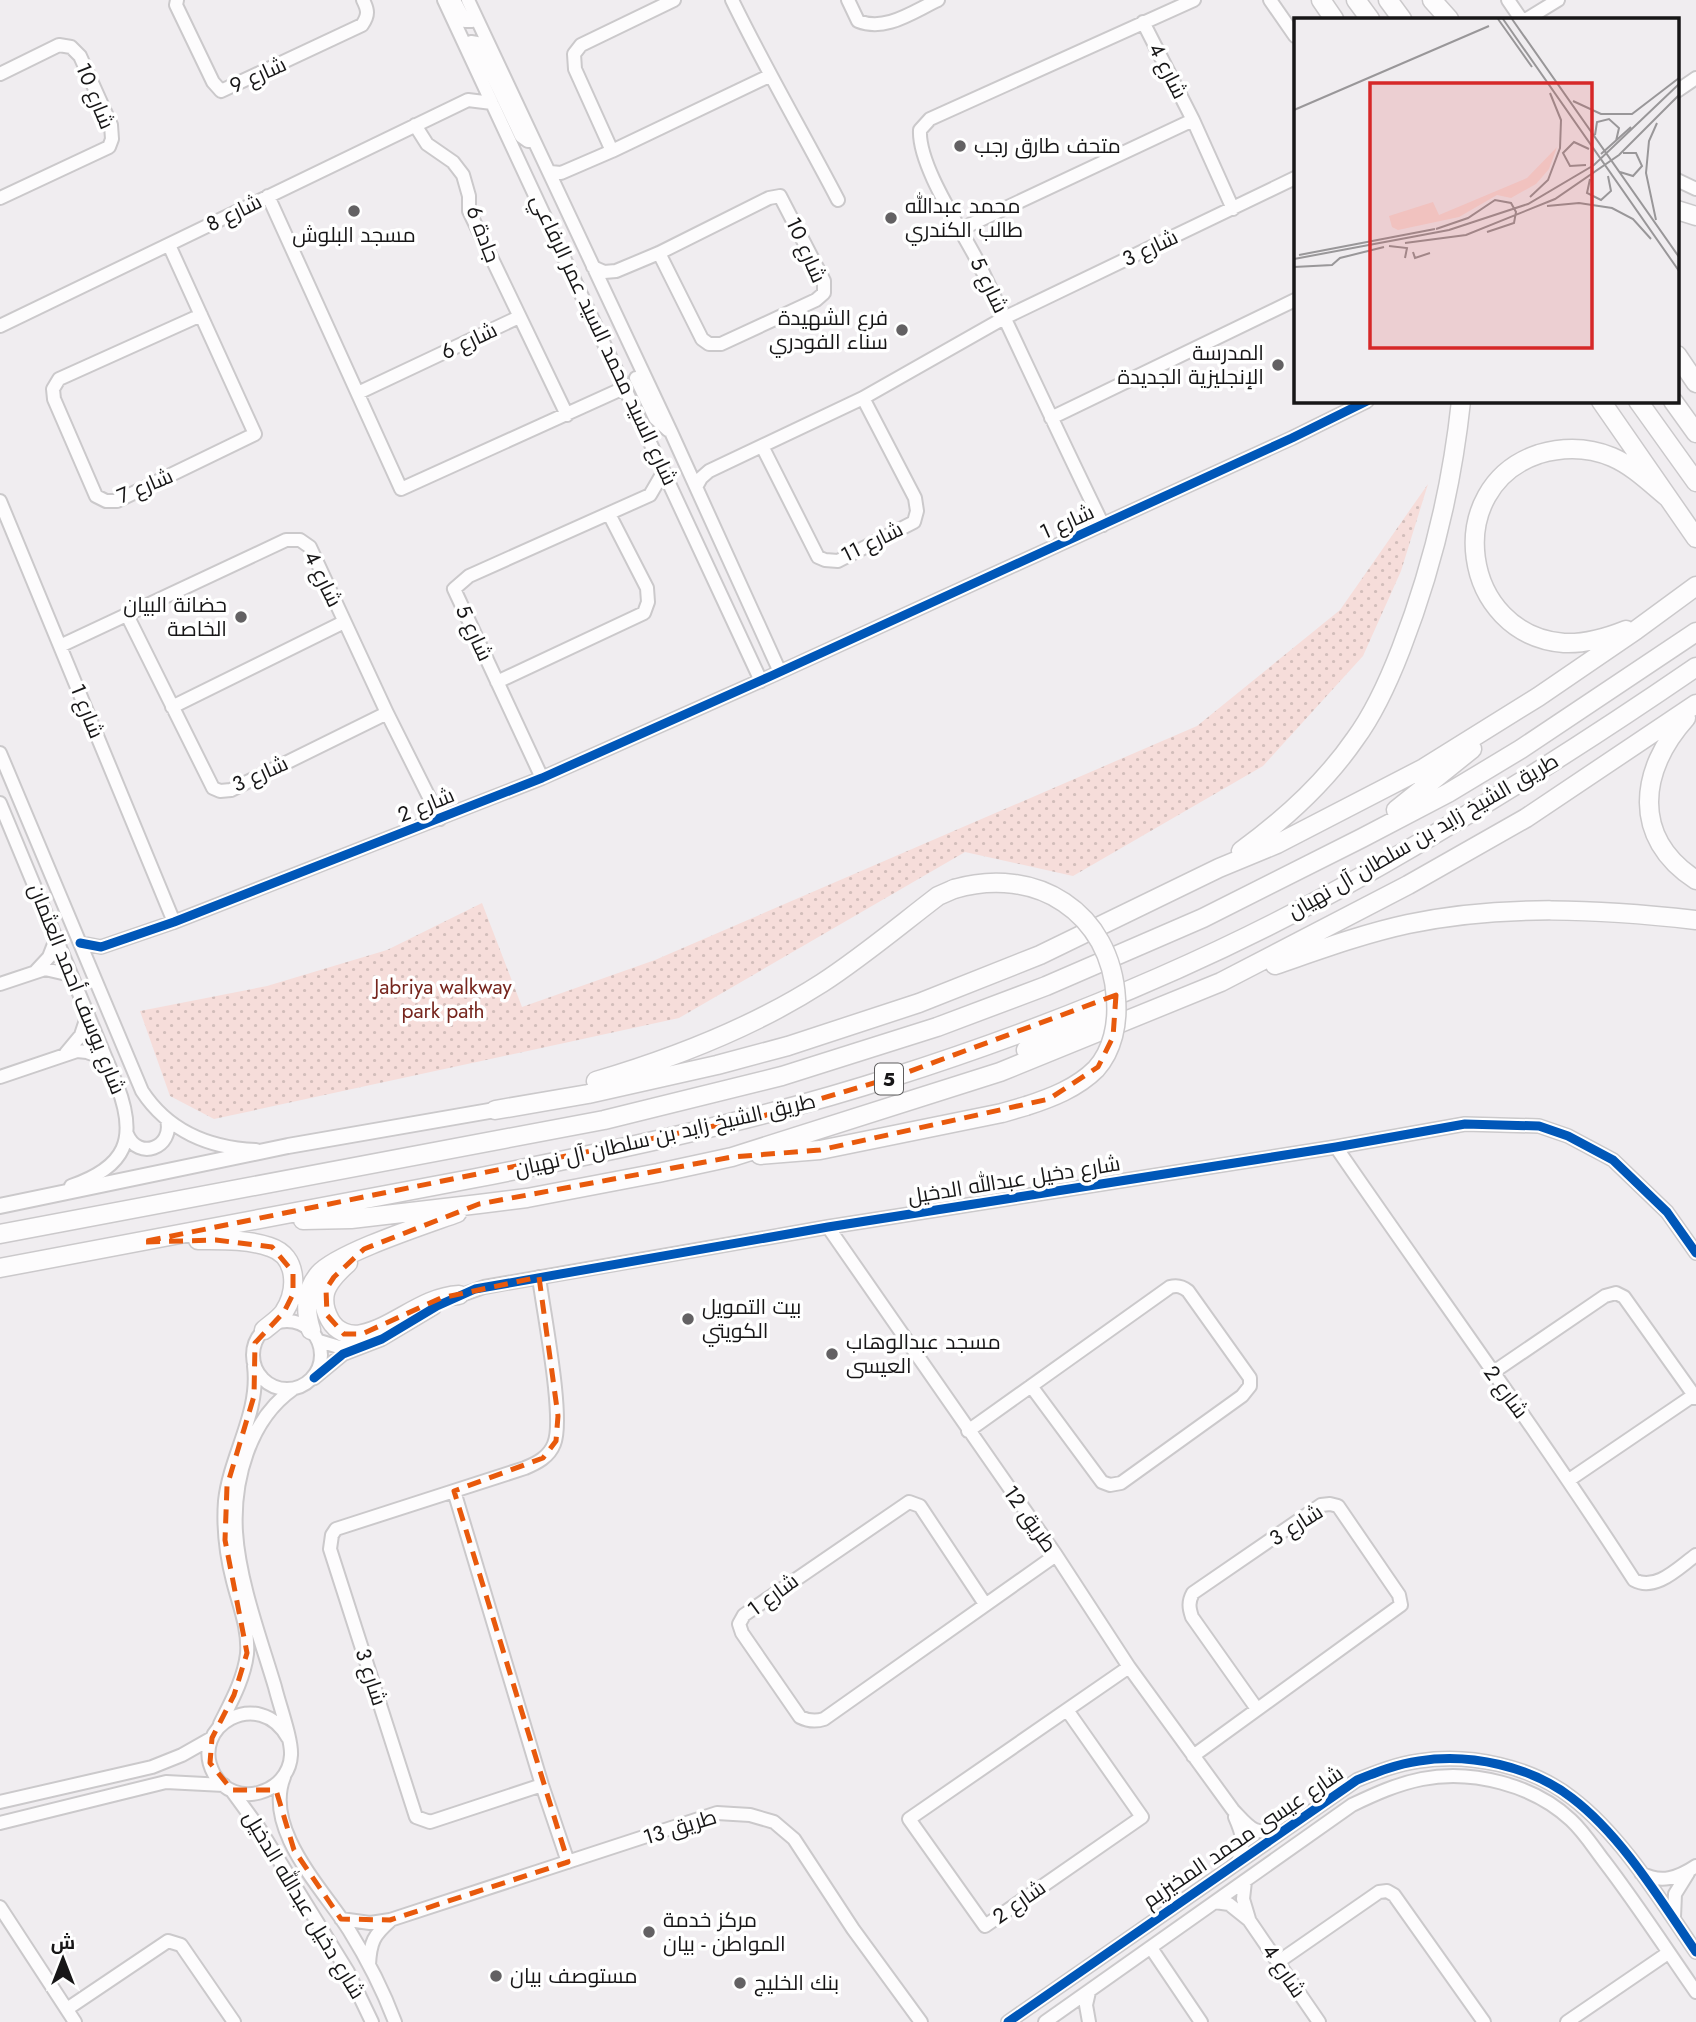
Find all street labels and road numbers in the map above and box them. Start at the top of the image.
street label: شارع 4 [1141,38,1195,104]
street label: شارع 9 [225,49,291,101]
street label: شارع 10 [68,58,122,134]
street label: شارع 8 [201,187,267,239]
street label: شارع السيد محمد السيد عمر الرفاعي [522,190,685,491]
street label: جادة 6 [458,201,508,267]
street label: شارع 10 [778,212,834,288]
street label: شارع 3 [1117,222,1183,274]
street label: شارع 5 [963,252,1015,318]
street label: شارع 6 [436,315,502,367]
street label: شارع 7 [112,461,178,511]
street label: شارع 1 [1035,497,1099,547]
street label: شارع 11 [836,514,908,570]
street label: شارع 4 [297,546,349,612]
street label: شارع 5 [448,600,500,666]
street label: شارع 1 [63,679,111,743]
street label: طريق الشيخ زايد بن سلطان آل نهيان [1282,746,1564,926]
street label: شارع 3 [227,748,293,800]
street label: شارع 2 [393,780,459,830]
street label: شارع يوسف أحمد العثمان [21,879,133,1099]
road number: 5 [875,1064,903,1094]
street label: طريق الشيخ زايد بن سلطان آل نهيان [512,1086,818,1184]
street label: شارع دخيل عبدالله الدخيل [905,1148,1123,1212]
street label: شارع 2 [1477,1359,1535,1425]
street label: طريق 12 [996,1479,1064,1559]
street label: شارع 3 [1263,1497,1329,1553]
street label: شارع 1 [741,1566,805,1624]
street label: شارع 3 [348,1645,394,1709]
street label: شارع عيسى محمد المخيزيم [1137,1759,1349,1915]
street label: طريق 13 [640,1802,720,1852]
street label: شارع دخيل عبدالله الدخيل [236,1805,372,2005]
street label: شارع 2 [986,1873,1052,1931]
street label: شارع 4 [1255,1938,1313,2004]

